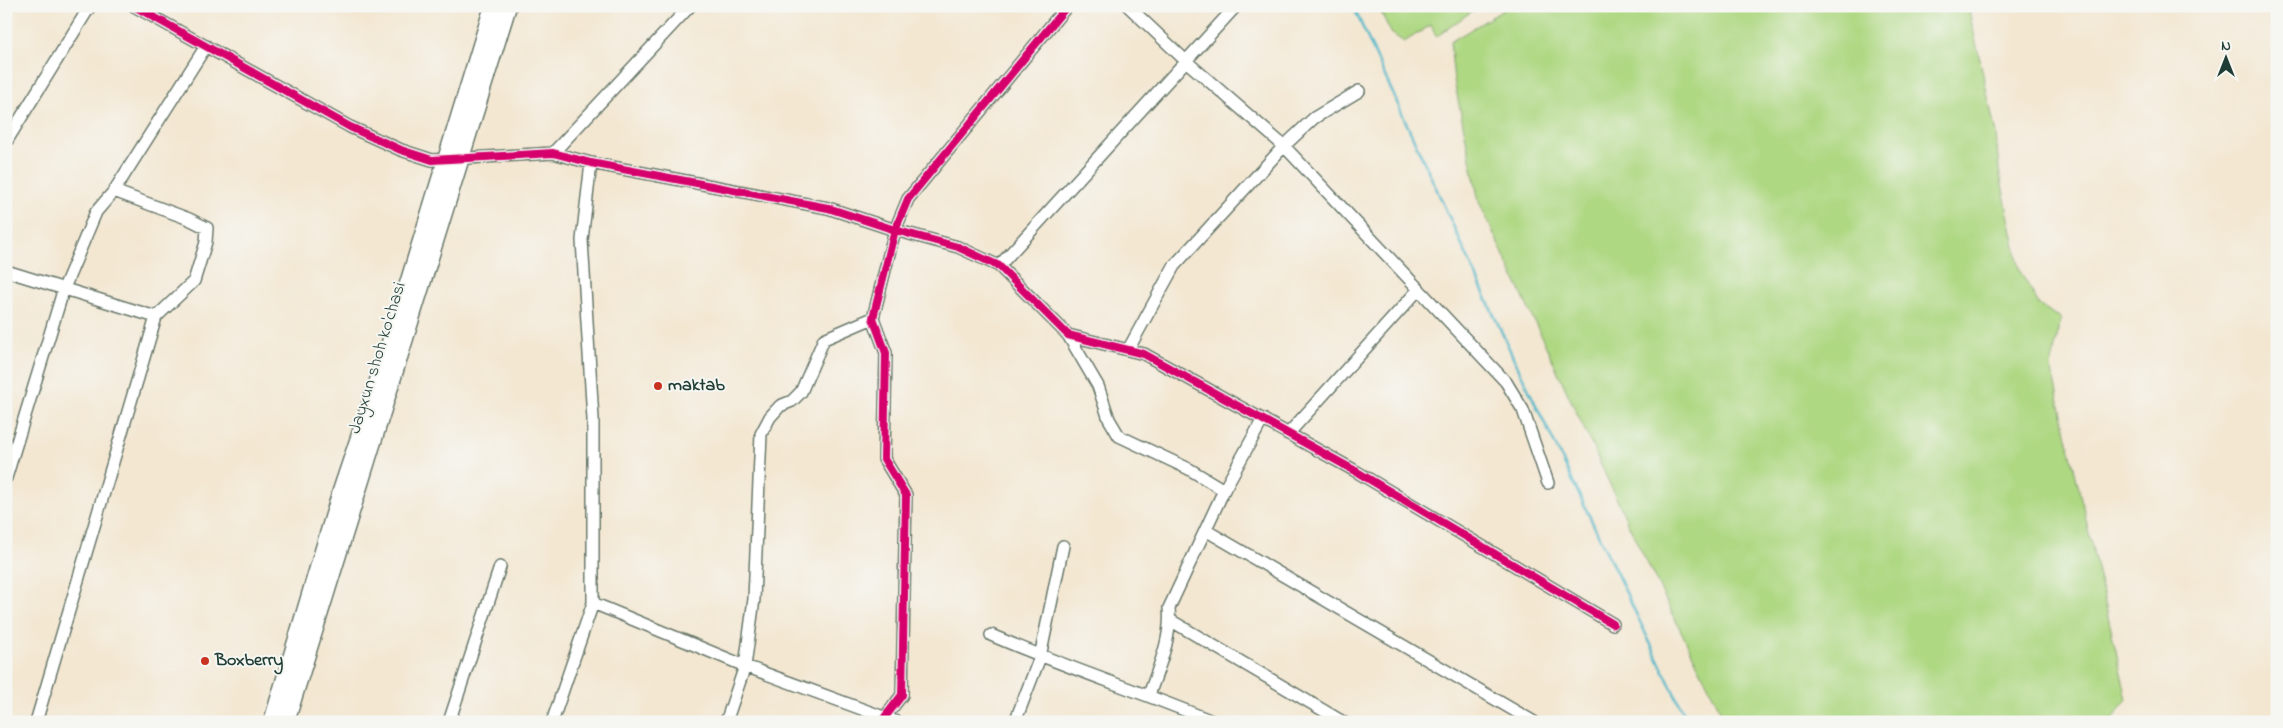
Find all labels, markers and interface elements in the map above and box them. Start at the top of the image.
north arrow [2200,32,2250,82]
text: N [2221,36,2231,57]
street label: Jayxun shoh ko'chasi [343,279,413,437]
place label: maktab [668,373,725,399]
marker: maktab [652,380,664,392]
place label: Boxberry [214,648,283,675]
marker: Boxberry [199,655,211,667]

